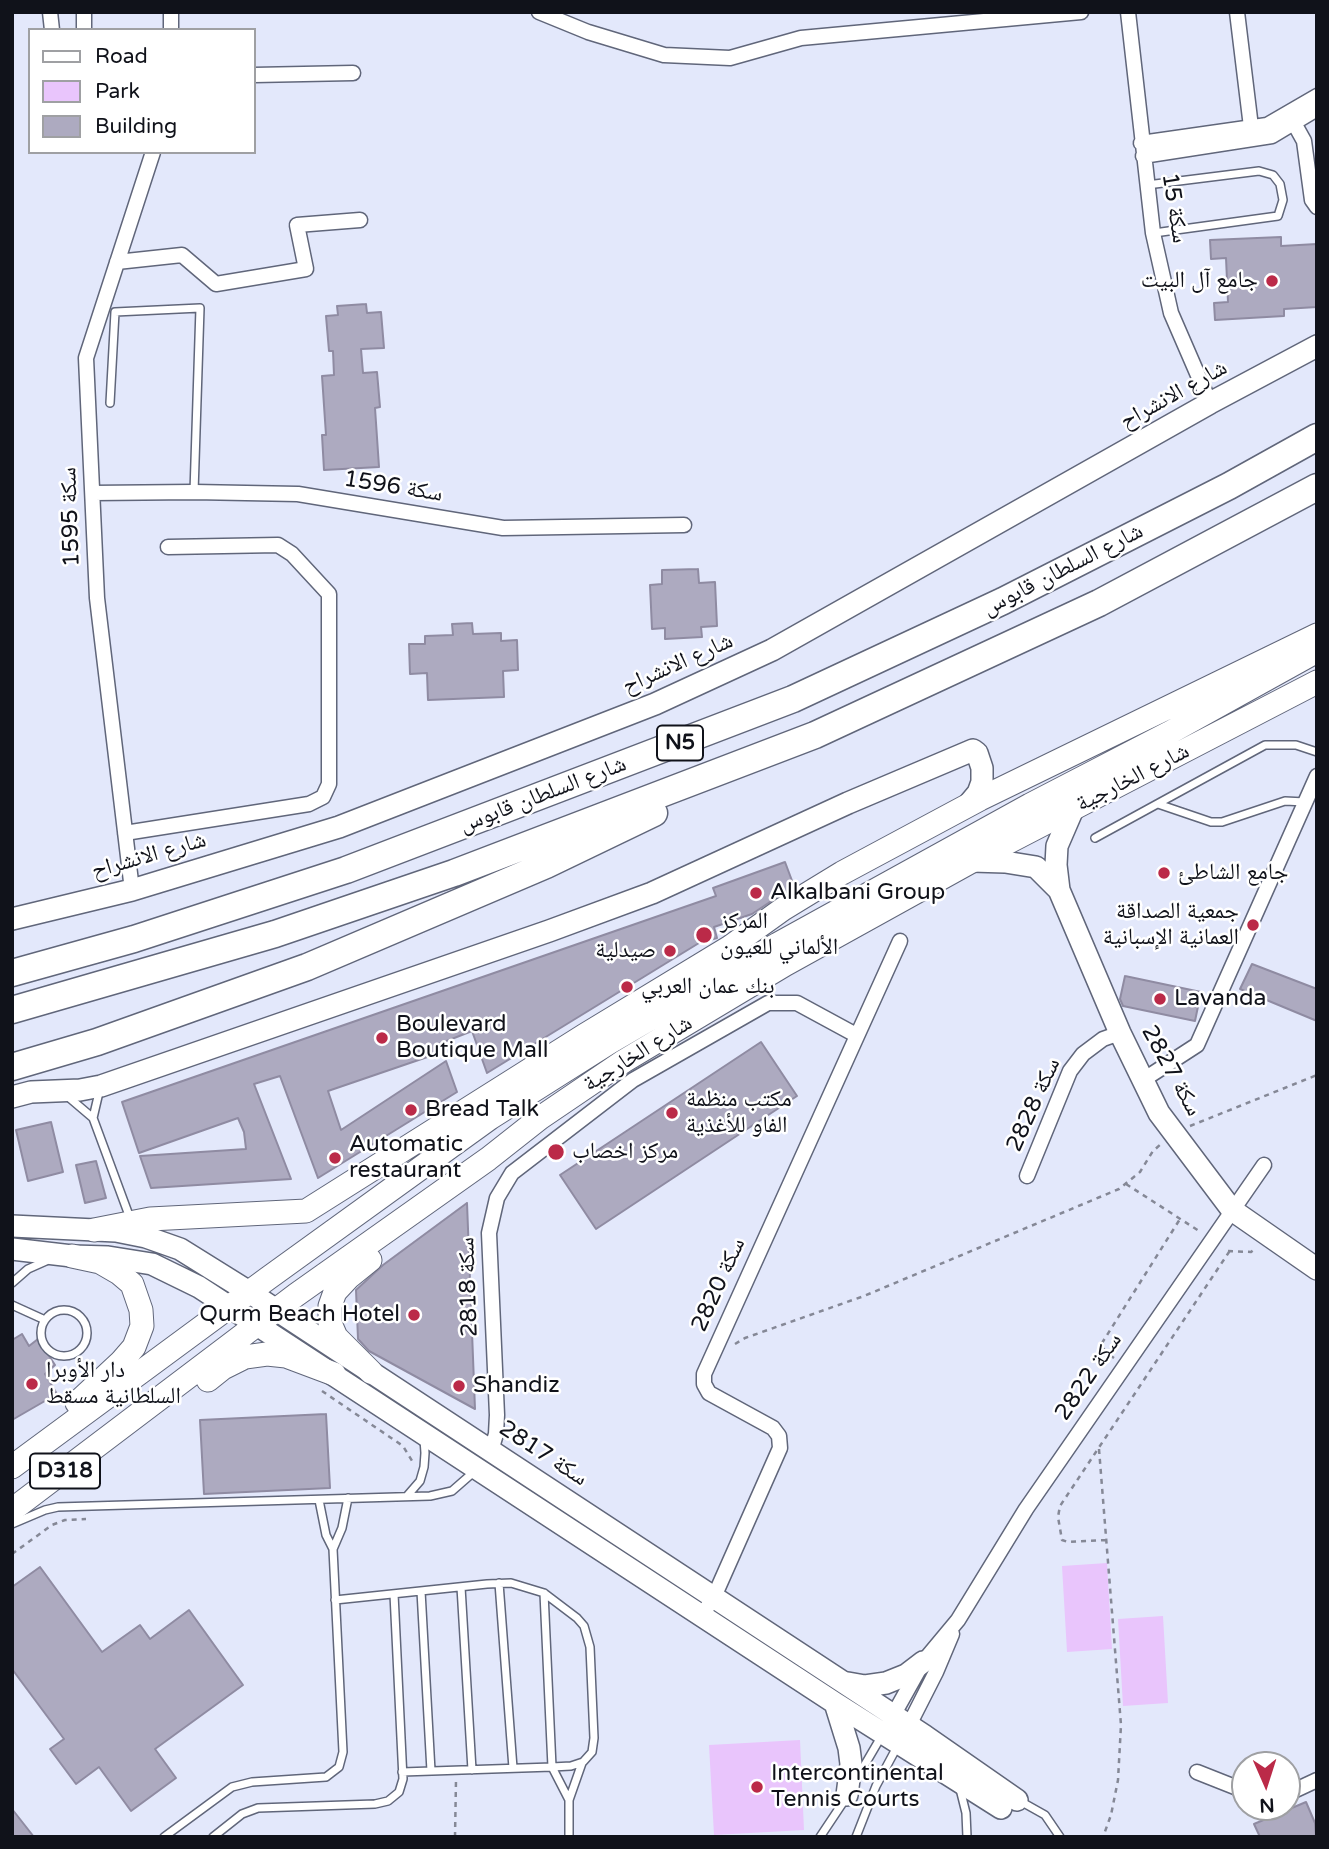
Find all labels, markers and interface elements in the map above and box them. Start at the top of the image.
legend [28,28,256,154]
text: Road [95,44,148,69]
text: Park [95,79,140,104]
text: Building [95,114,177,139]
street label: سكة 15 [1155,171,1193,245]
place label: جامع آل البيت [1141,267,1258,295]
marker: جامع آل البيت [1264,273,1280,289]
street label: شارع الانشراح [1116,354,1232,436]
street label: سكة 1596 [342,466,444,508]
street label: سكة 1595 [55,467,87,567]
street label: شارع السلطان قابوس [978,518,1148,622]
street label: شارع الانشراح [618,627,738,701]
road number: N5 [657,726,703,760]
street label: شارع الخارجية [1072,738,1194,818]
street label: شارع السلطان قابوس [456,750,630,840]
street label: شارع الانشراح [88,826,210,886]
place label: جامع الشاطئ [1178,859,1288,887]
marker: جامع الشاطئ [1156,865,1172,881]
place label: Alkalbani Group [770,879,945,907]
marker: Alkalbani Group [748,885,764,901]
place label: جمعية الصداقة العمانية الإسبانية [1103,898,1239,952]
place label: المركز الألماني للعيون [720,908,838,962]
marker: جمعية الصداقة العمانية الإسبانية [1245,917,1261,933]
marker: المركز الألماني للعيون [694,925,714,945]
place label: صيدلية [595,937,656,965]
marker: صيدلية [662,943,678,959]
place label: بنك عمان العربي [641,973,775,1001]
marker: بنك عمان العربي [619,979,635,995]
place label: Lavanda [1174,985,1266,1013]
marker: Lavanda [1152,991,1168,1007]
street label: شارع الخارجية [578,1010,698,1098]
place label: Boulevard Boutique Mall [396,1011,548,1065]
street label: سكة 2827 [1135,1021,1207,1121]
marker: Boulevard Boutique Mall [374,1030,390,1046]
street label: سكة 2828 [1001,1054,1067,1156]
place label: مكتب منظمة الفاو للأغذية [686,1086,792,1140]
place label: Bread Talk [425,1096,539,1124]
marker: Bread Talk [403,1102,419,1118]
marker: مكتب منظمة الفاو للأغذية [664,1105,680,1121]
place label: Automatic restaurant [349,1131,463,1185]
place label: مركز اخصاب [572,1138,678,1166]
marker: مركز اخصاب [546,1142,566,1162]
marker: Automatic restaurant [327,1150,343,1166]
street label: سكة 2820 [686,1234,752,1336]
street label: سكة 2818 [453,1237,485,1337]
place label: Qurm Beach Hotel [199,1301,400,1329]
marker: Qurm Beach Hotel [406,1307,422,1323]
street label: سكة 2822 [1050,1328,1128,1426]
place label: دار الأوبرا السلطانية مسقط [46,1357,181,1411]
place label: Shandiz [473,1372,560,1400]
marker: دار الأوبرا السلطانية مسقط [24,1376,40,1392]
marker: Shandiz [451,1378,467,1394]
street label: سكة 2817 [494,1415,592,1493]
road number: D318 [30,1454,100,1488]
north arrow [1231,1751,1301,1821]
place label: Intercontinental Tennis Courts [771,1760,944,1814]
marker: Intercontinental Tennis Courts [749,1779,765,1795]
text: N [1259,1794,1275,1816]

